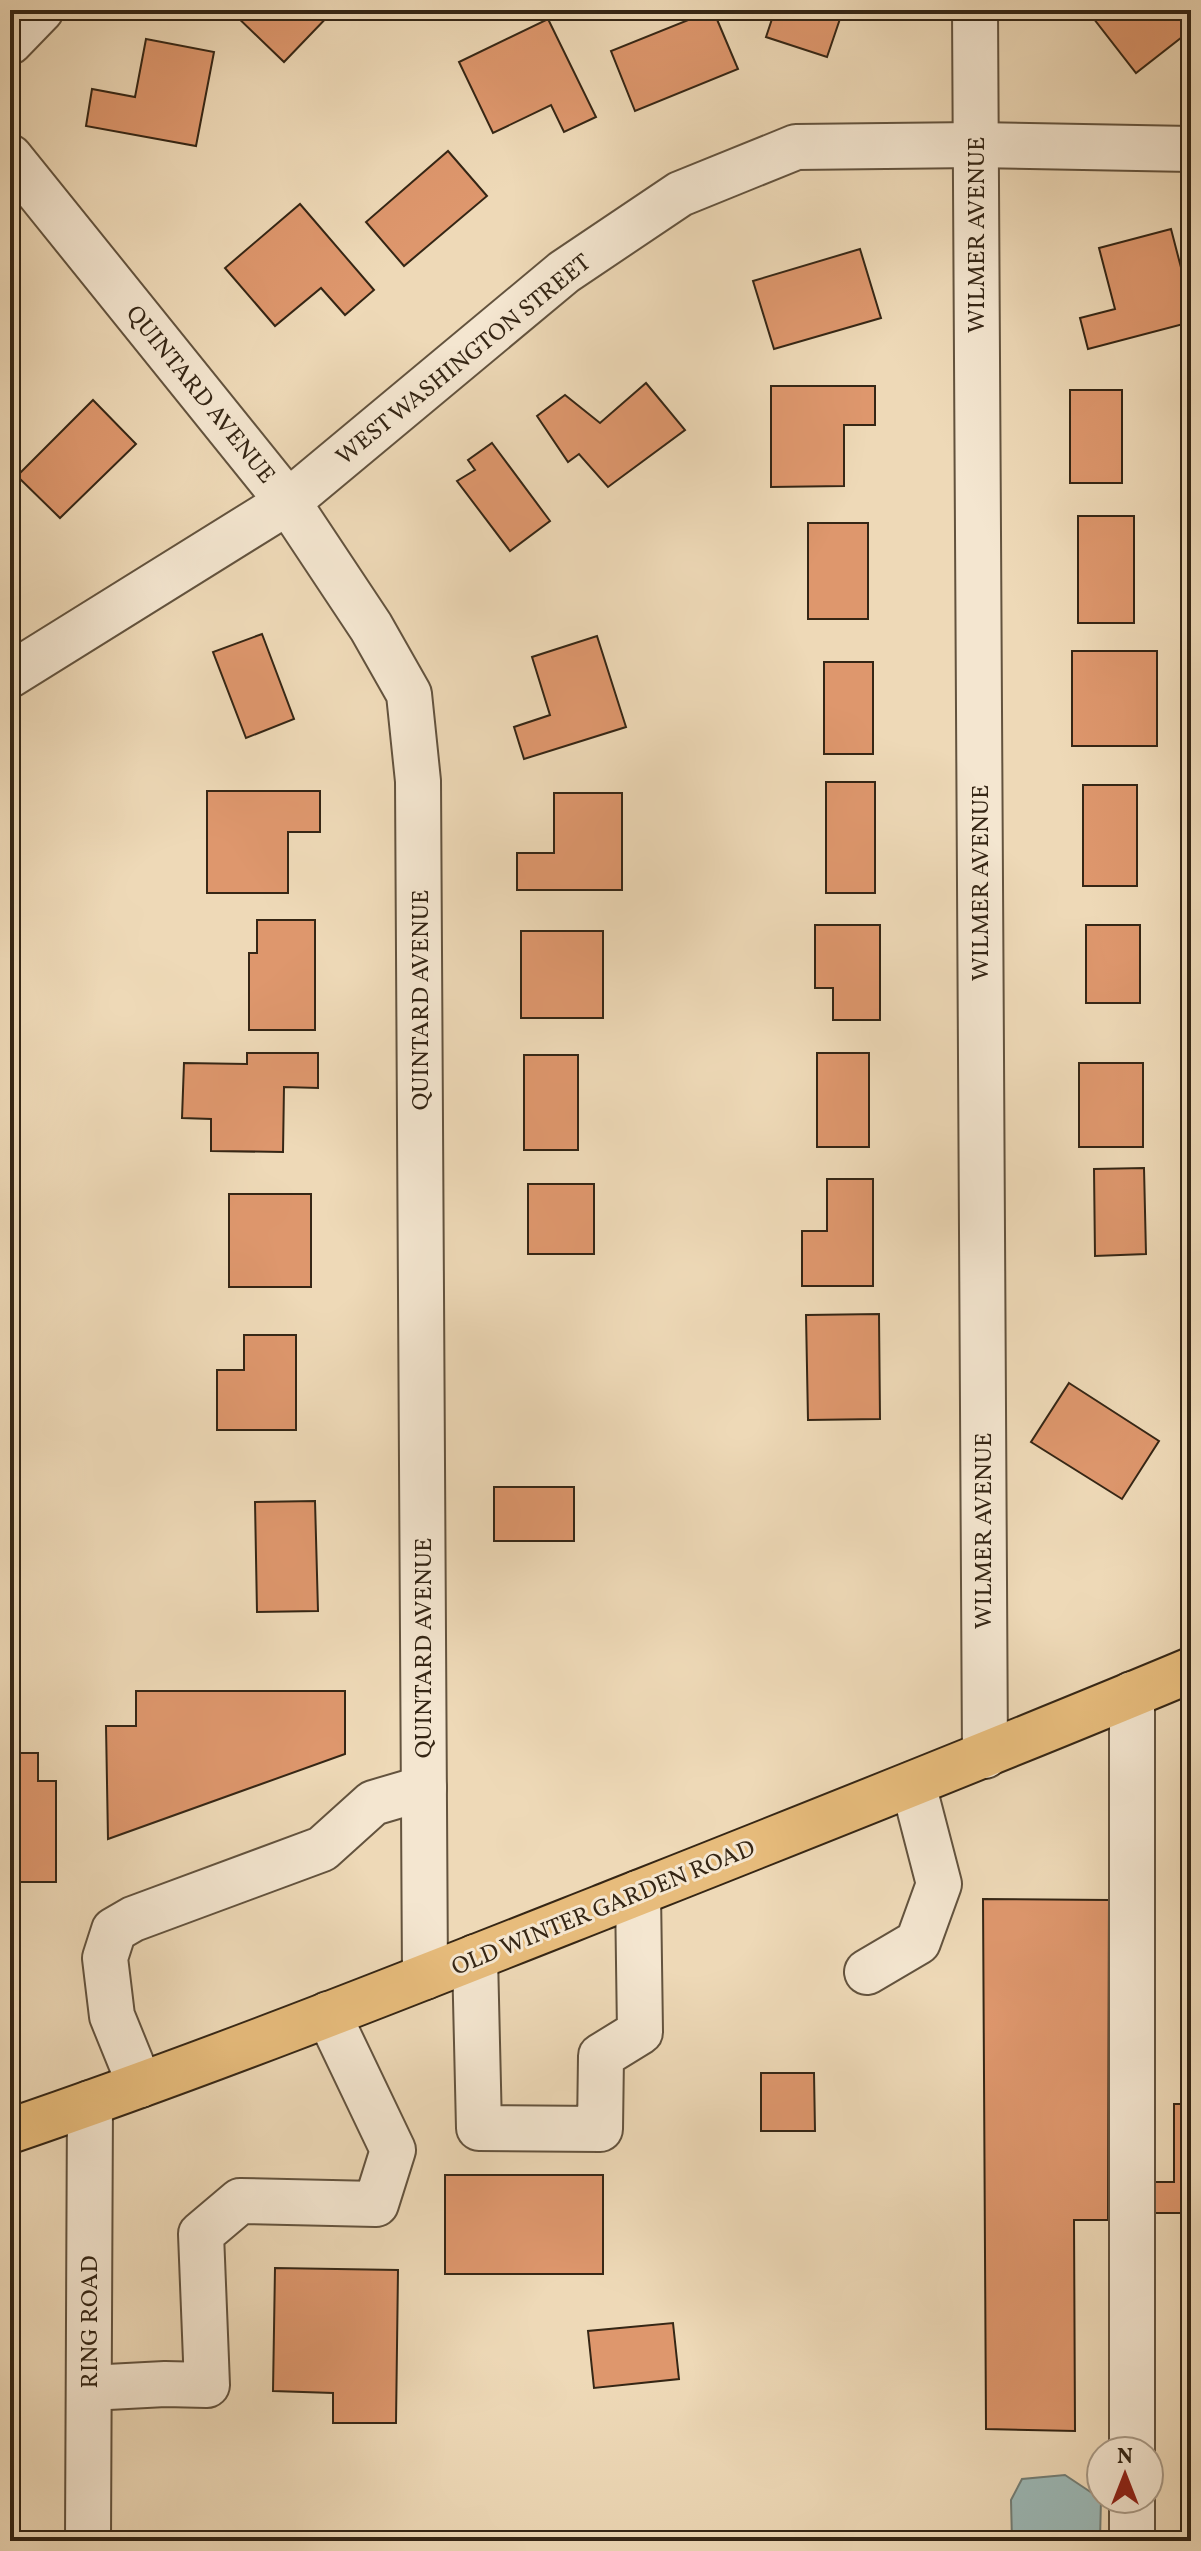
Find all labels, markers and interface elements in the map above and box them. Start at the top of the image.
street label: WILMER AVENUE [961,137,995,333]
street label: WEST WASHINGTON STREET [329,247,599,474]
street label: QUINTARD AVENUE [117,299,282,492]
street label: WILMER AVENUE [965,785,999,981]
street label: QUINTARD AVENUE [405,890,439,1110]
street label: WILMER AVENUE [968,1433,1002,1629]
street label: QUINTARD AVENUE [408,1538,442,1758]
street label: OLD WINTER GARDEN ROAD [447,1832,761,1985]
street label: RING ROAD [74,2256,108,2388]
north arrow [1085,2435,1165,2515]
text: N [1117,2442,1133,2473]

